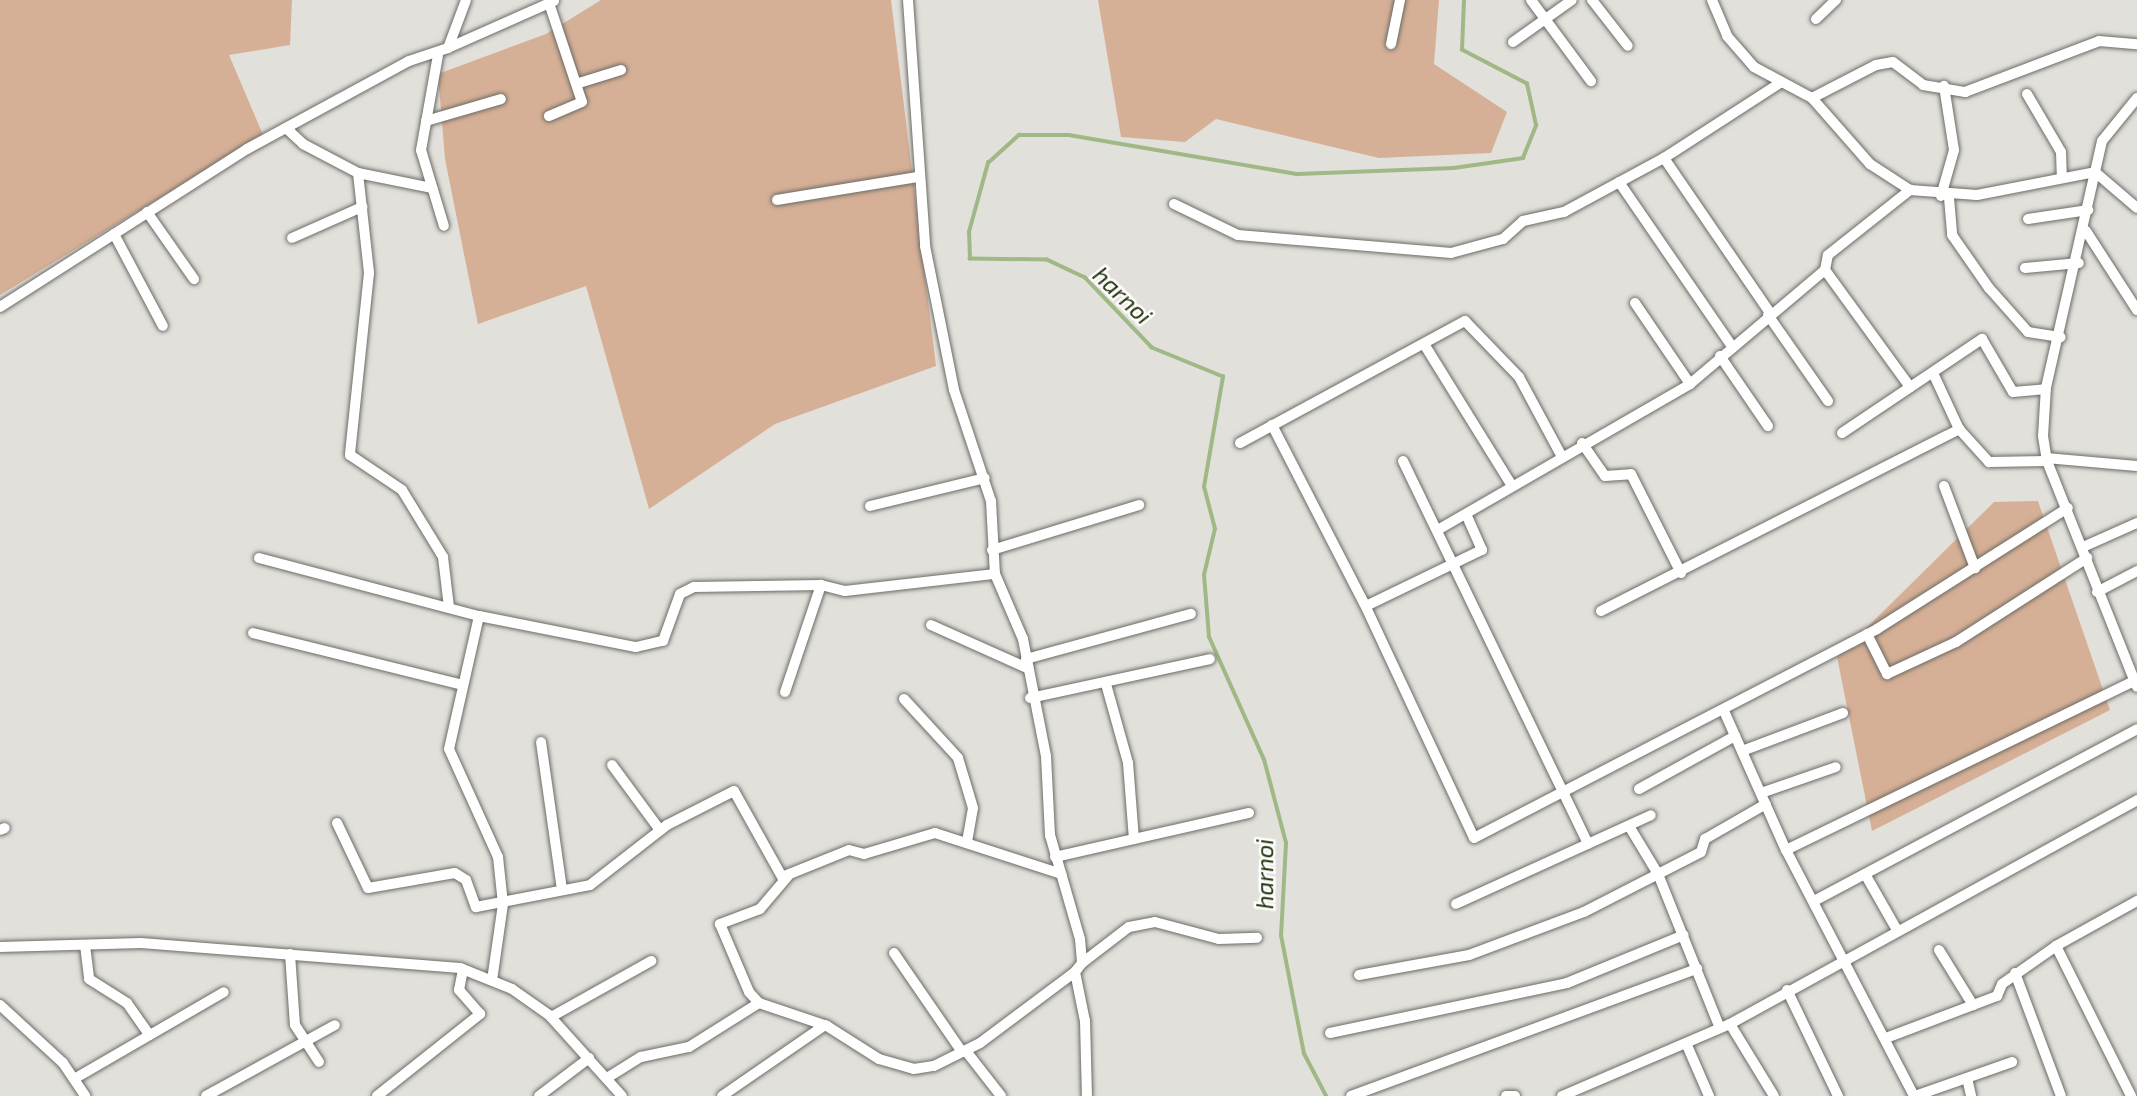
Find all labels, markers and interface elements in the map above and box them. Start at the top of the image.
water label: harnoi [1088,260,1158,330]
water label: harnoi [1250,839,1278,909]

